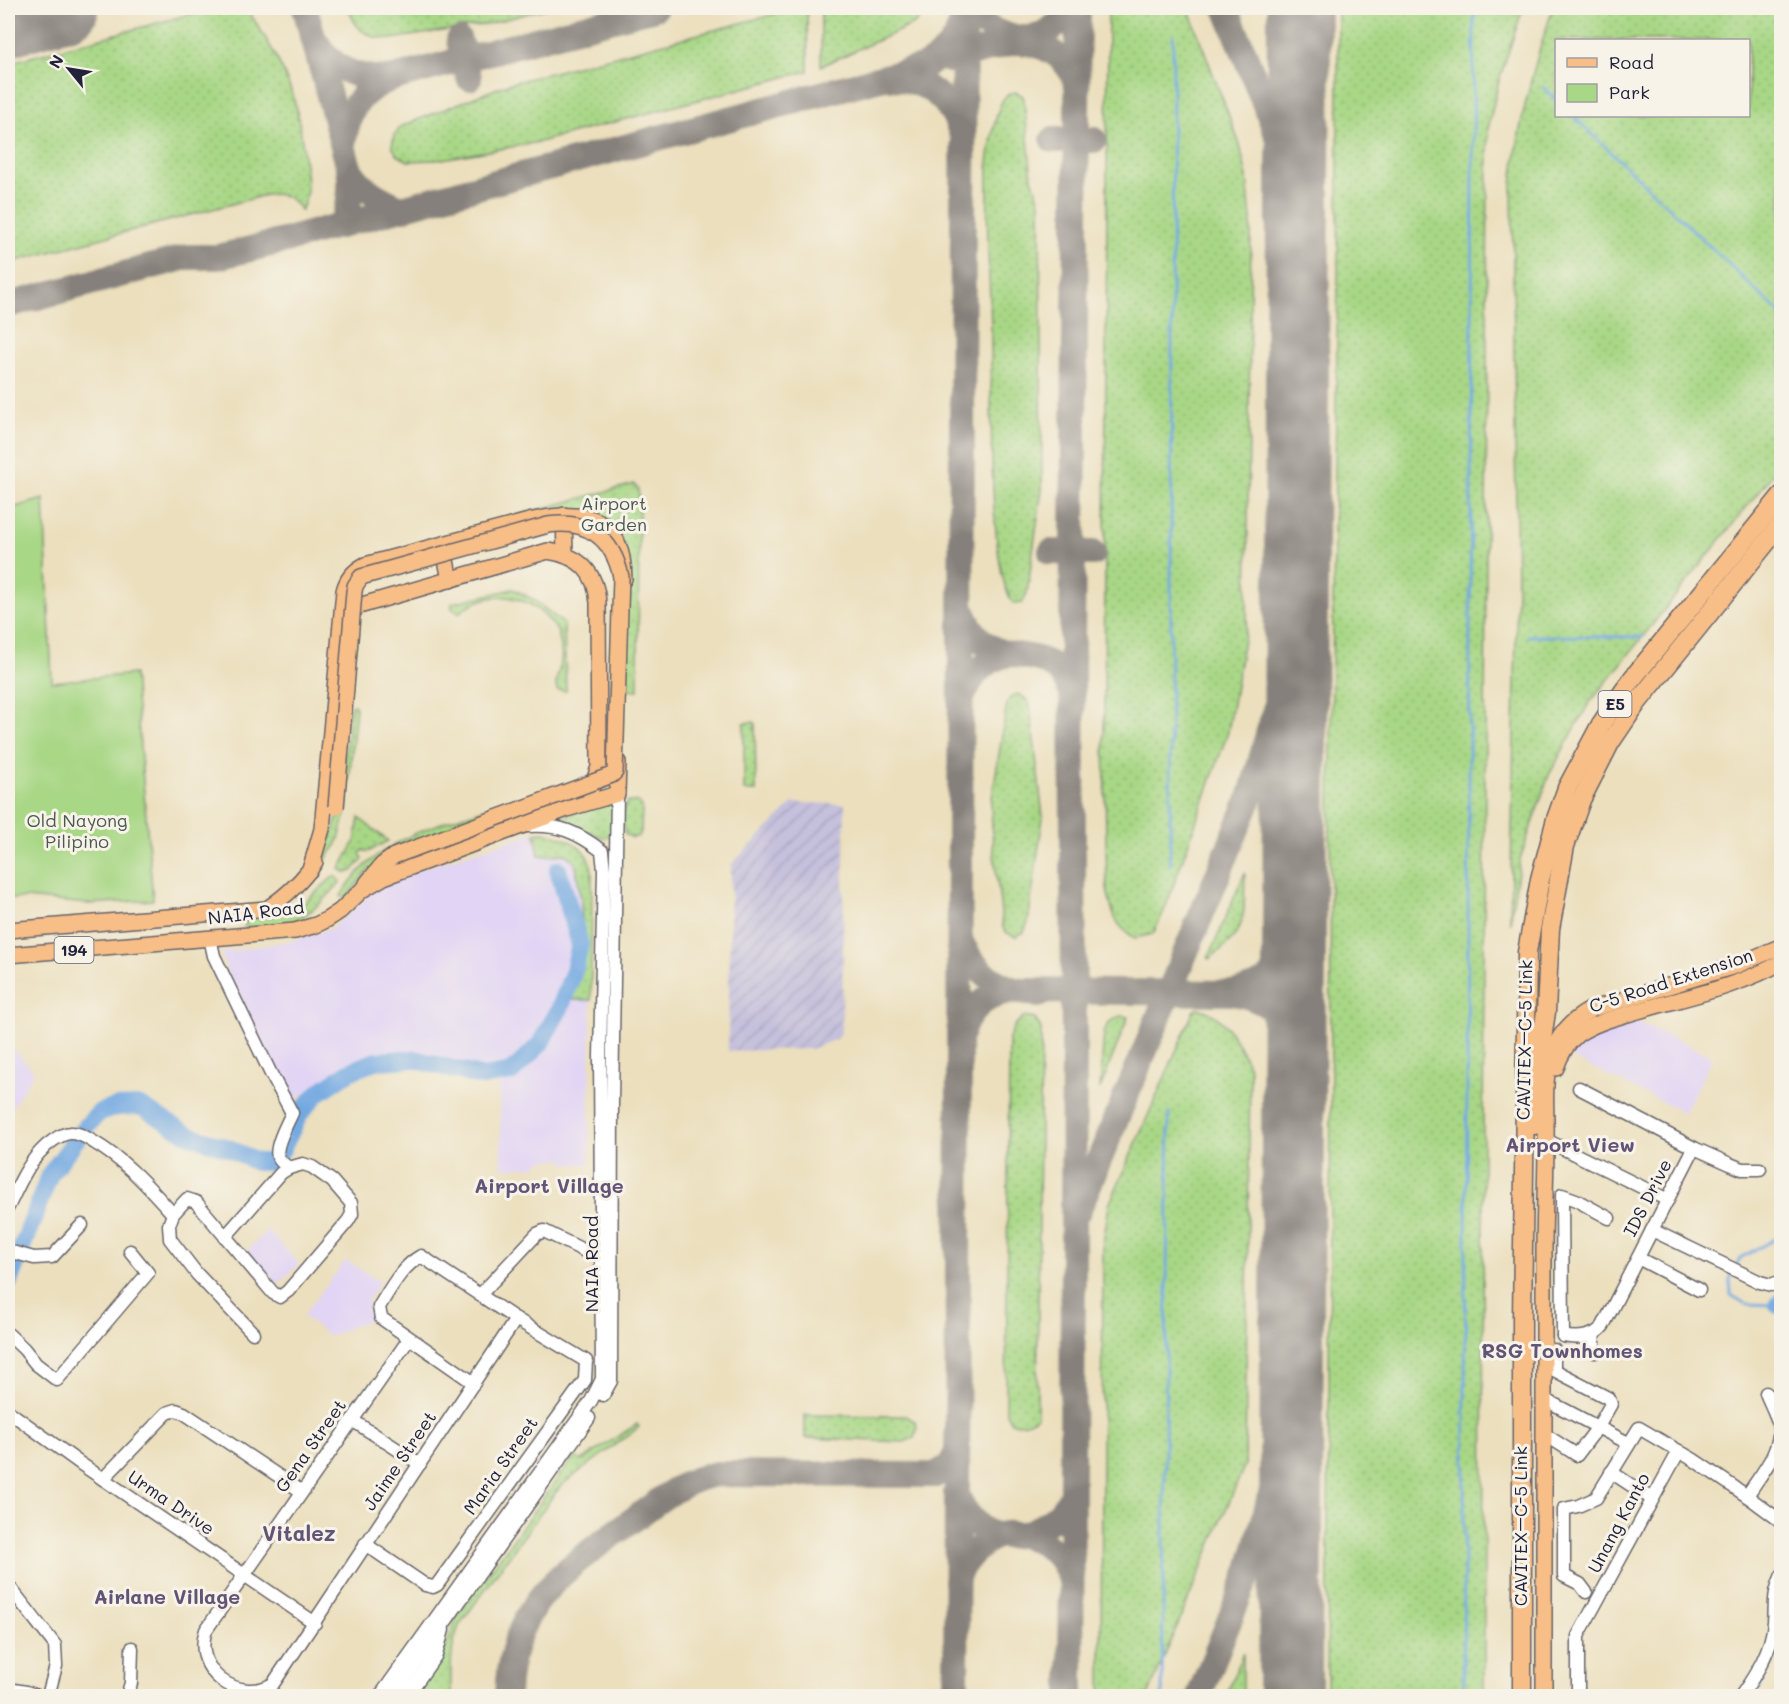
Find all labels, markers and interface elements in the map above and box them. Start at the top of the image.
north arrow [39,39,99,99]
legend [1555,39,1750,117]
text: Road [1609,50,1654,74]
text: N [43,51,68,72]
text: Park [1609,80,1650,104]
park label: Airport Garden [581,491,647,536]
road number: E5 [1598,691,1632,717]
park label: Old Nayong Pilipino [27,808,127,853]
street label: NAIA Road [206,894,305,930]
road number: 194 [54,937,94,963]
street label: C-5 Road Extension [1586,942,1756,1018]
street label: CAVITEX–C-5 Link [1511,960,1537,1120]
district label: Airport View [1505,1131,1635,1157]
street label: IDS Drive [1617,1155,1677,1240]
district label: Airport Village [474,1172,624,1198]
street label: NAIA Road [579,1216,603,1312]
district label: RSG Townhomes [1481,1337,1643,1363]
street label: Gena Street [269,1394,351,1497]
street label: Jaime Street [357,1406,441,1515]
street label: Maria Street [458,1412,543,1519]
street label: CAVITEX–C-5 Link [1508,1446,1532,1606]
street label: Urma Drive [123,1464,220,1540]
street label: Unang Kanto [1582,1468,1655,1577]
district label: Vitalez [262,1519,336,1546]
district label: Airlane Village [94,1583,240,1609]

